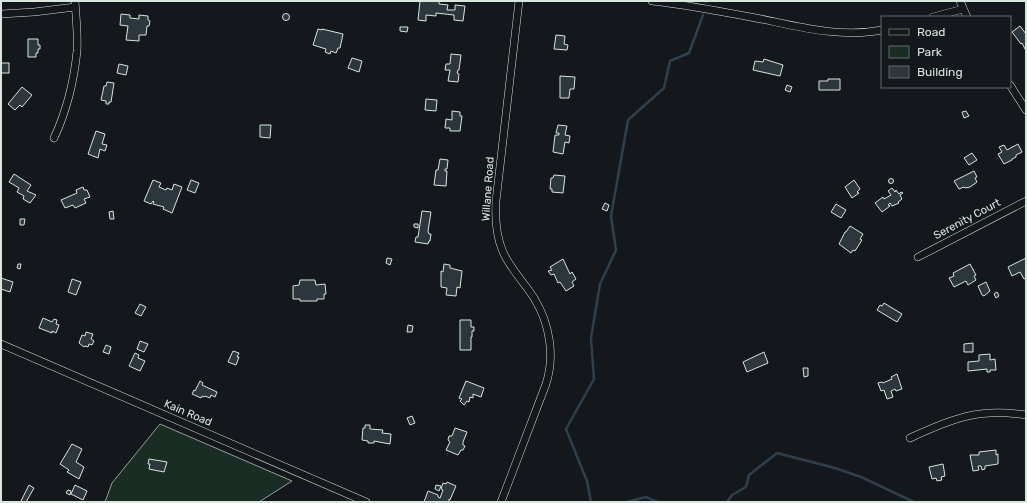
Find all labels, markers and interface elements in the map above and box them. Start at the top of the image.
legend [881,16,1011,88]
text: Road [917,25,945,39]
text: Park [917,45,943,59]
text: Building [917,65,963,79]
street label: Willane Road [479,156,497,222]
street label: Serenity Court [931,196,1003,242]
street label: Kain Road [162,397,214,429]

